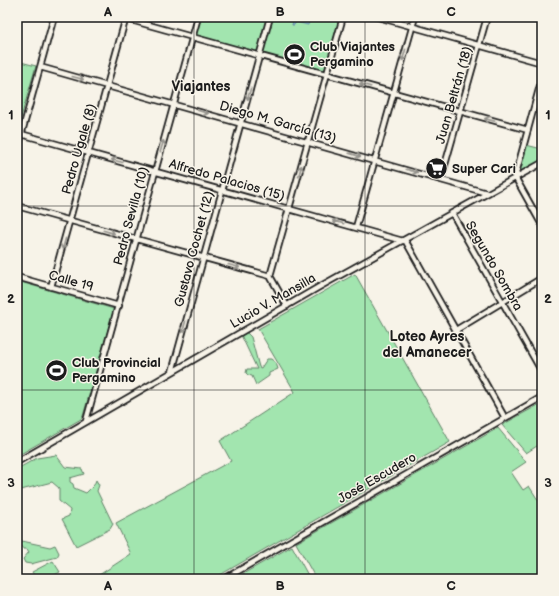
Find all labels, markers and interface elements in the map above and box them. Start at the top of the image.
text: A [103,4,112,20]
text: B [275,4,285,20]
text: C [446,4,456,20]
place label: Club Viajantes Pergamino [310,39,395,70]
sports icon: Club Viajantes Pergamino [281,41,307,67]
street label: Juan Beltrán (18) [432,44,476,145]
one-way arrow [400,48,407,61]
one-way arrow [71,74,84,82]
district label: Viajantes [172,78,231,95]
one-way arrow [359,81,372,89]
one-way arrow [245,87,252,100]
street label: Diego M. García (13) [218,98,338,146]
street label: Pedro Ugale (8) [58,102,100,196]
text: 1 [8,107,14,123]
text: 1 [545,107,551,123]
one-way arrow [196,109,209,116]
one-way arrow [484,116,497,123]
one-way arrow [159,140,166,153]
one-way arrow [349,152,362,159]
one-way arrow [111,156,124,164]
street label: Alfredo Palacios (15) [167,156,287,204]
supermarket icon: Super Cari [424,156,450,182]
place label: Super Cari [452,161,516,177]
street label: Pedro Sevilla (10) [110,165,152,267]
one-way arrow [296,165,304,178]
one-way arrow [405,168,418,175]
street label: Gustavo Cochet (12) [171,189,217,309]
one-way arrow [332,218,345,225]
street label: Segundo Sombra [462,218,526,314]
one-way arrow [102,228,115,236]
one-way arrow [60,237,67,250]
one-way arrow [227,263,240,271]
street label: Calle 19 [47,267,95,295]
street label: Lucio V. Mansilla [227,270,319,332]
text: 2 [7,291,15,307]
text: 2 [544,291,552,307]
one-way arrow [180,320,188,333]
district label: Loteo Ayres del Amanecer [383,328,472,361]
place label: Club Provincial Pergamino [72,355,161,386]
sports icon: Club Provincial Pergamino [44,357,70,383]
street label: José Escudero [335,449,419,507]
text: 3 [7,475,15,491]
text: 3 [544,475,552,491]
text: A [103,578,112,594]
text: B [275,578,285,594]
text: C [446,578,456,594]

